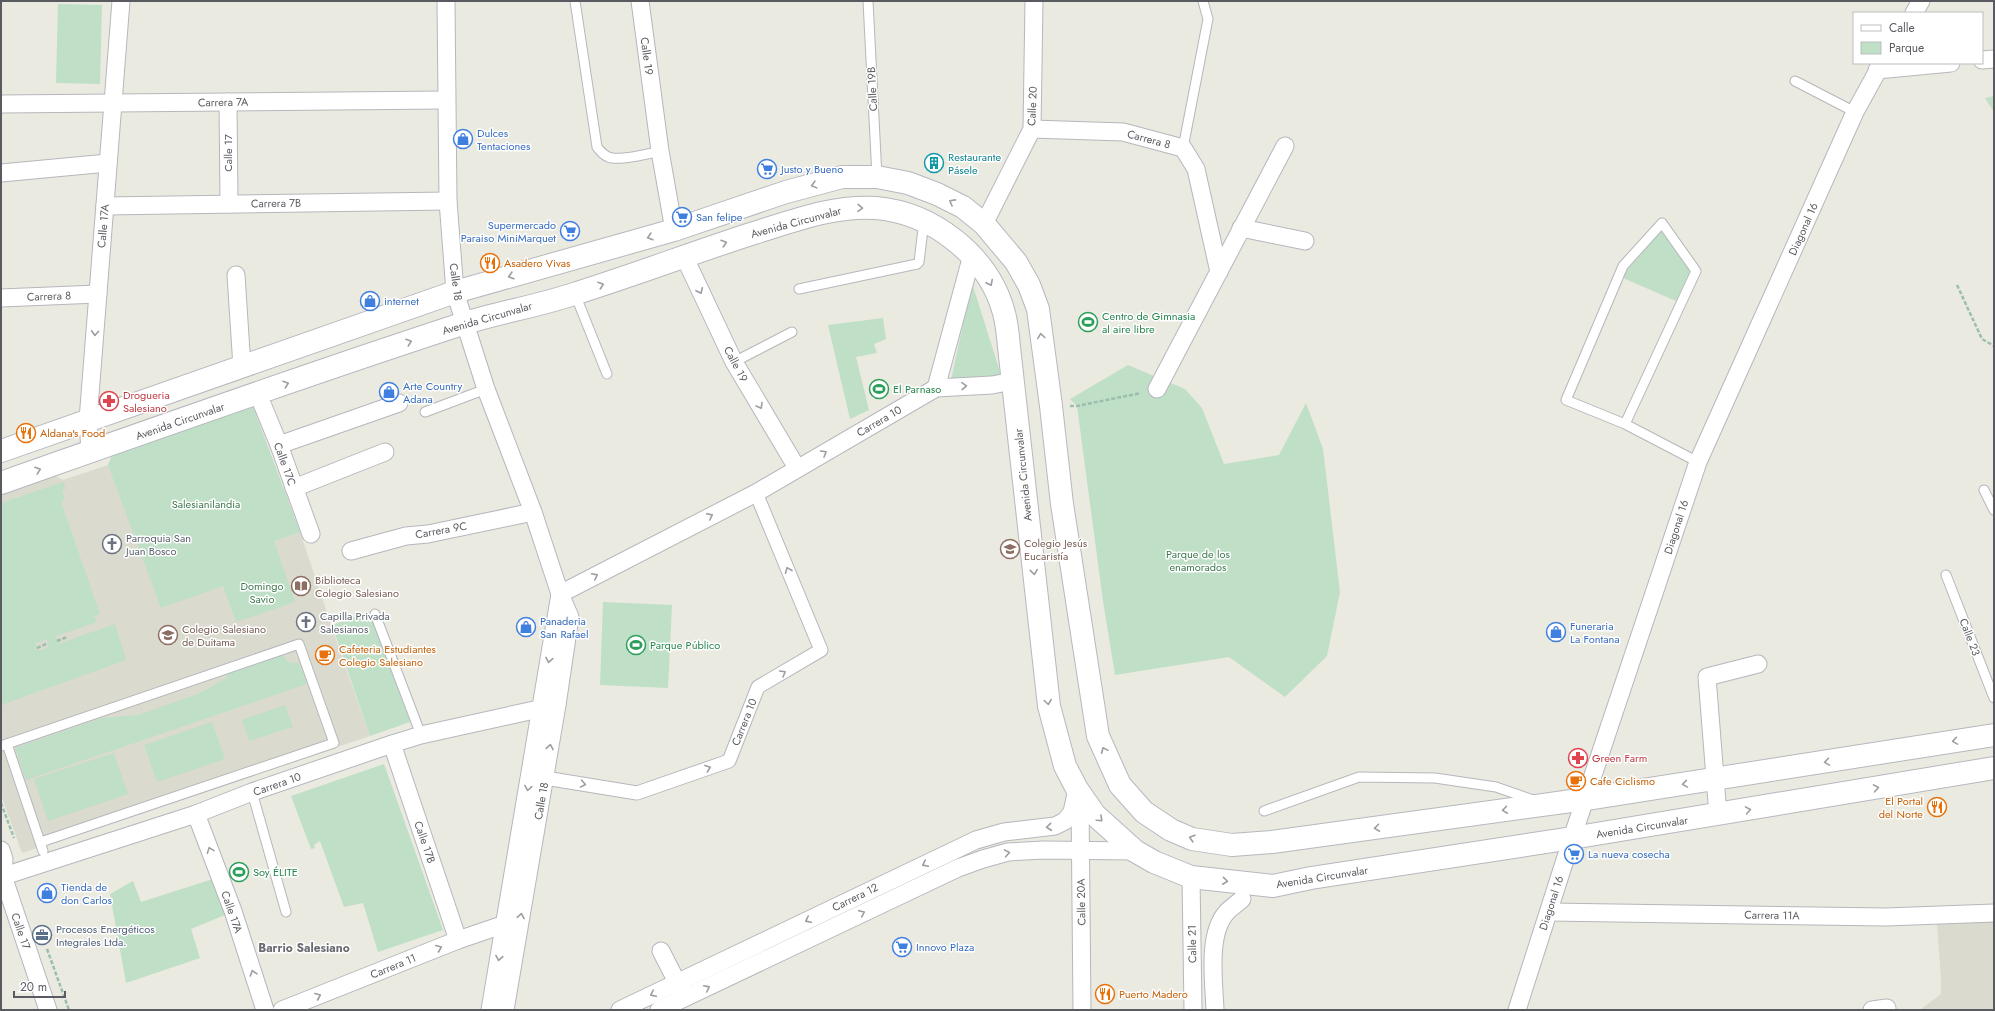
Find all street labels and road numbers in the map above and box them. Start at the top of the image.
street label: Calle 19 [636,36,658,76]
street label: Calle 19B [863,66,881,112]
street label: Calle 20 [1023,85,1041,126]
street label: Carrera 7A [198,94,249,110]
street label: Carrera 8 [1126,126,1172,152]
street label: Calle 17 [220,134,236,172]
street label: Carrera 7B [251,195,301,211]
street label: Diagonal 16 [1784,200,1822,258]
street label: Avenida Circunvalar [749,202,843,242]
street label: Calle 17A [93,203,113,248]
street label: Calle 18 [445,262,467,302]
street label: Carrera 8 [27,287,71,305]
street label: Avenida Circunvalar [440,297,534,339]
street label: Calle 19 [720,343,752,385]
street label: Avenida Circunvalar [133,398,227,444]
street label: Carrera 10 [853,401,905,440]
street label: Avenida Circunvalar [1010,428,1036,522]
street label: Calle 17C [270,440,300,488]
street label: Diagonal 16 [1660,498,1692,556]
street label: Carrera 9C [414,518,468,542]
street label: Calle 23 [1956,616,1984,658]
street label: Carrera 10 [727,696,761,748]
street label: Carrera 10 [251,768,304,800]
street label: Calle 18 [530,781,552,821]
street label: Avenida Circunvalar [1595,812,1689,842]
street label: Calle 17B [410,819,440,865]
street label: Avenida Circunvalar [1275,862,1369,892]
street label: Diagonal 16 [1535,874,1567,932]
street label: Calle 20A [1073,878,1089,926]
street label: Carrera 12 [829,879,881,915]
street label: Calle 17A [217,889,247,936]
street label: Carrera 11A [1744,907,1801,923]
street label: Calle 17 [7,911,35,952]
street label: Calle 21 [1184,925,1200,963]
street label: Carrera 11 [368,950,418,982]

